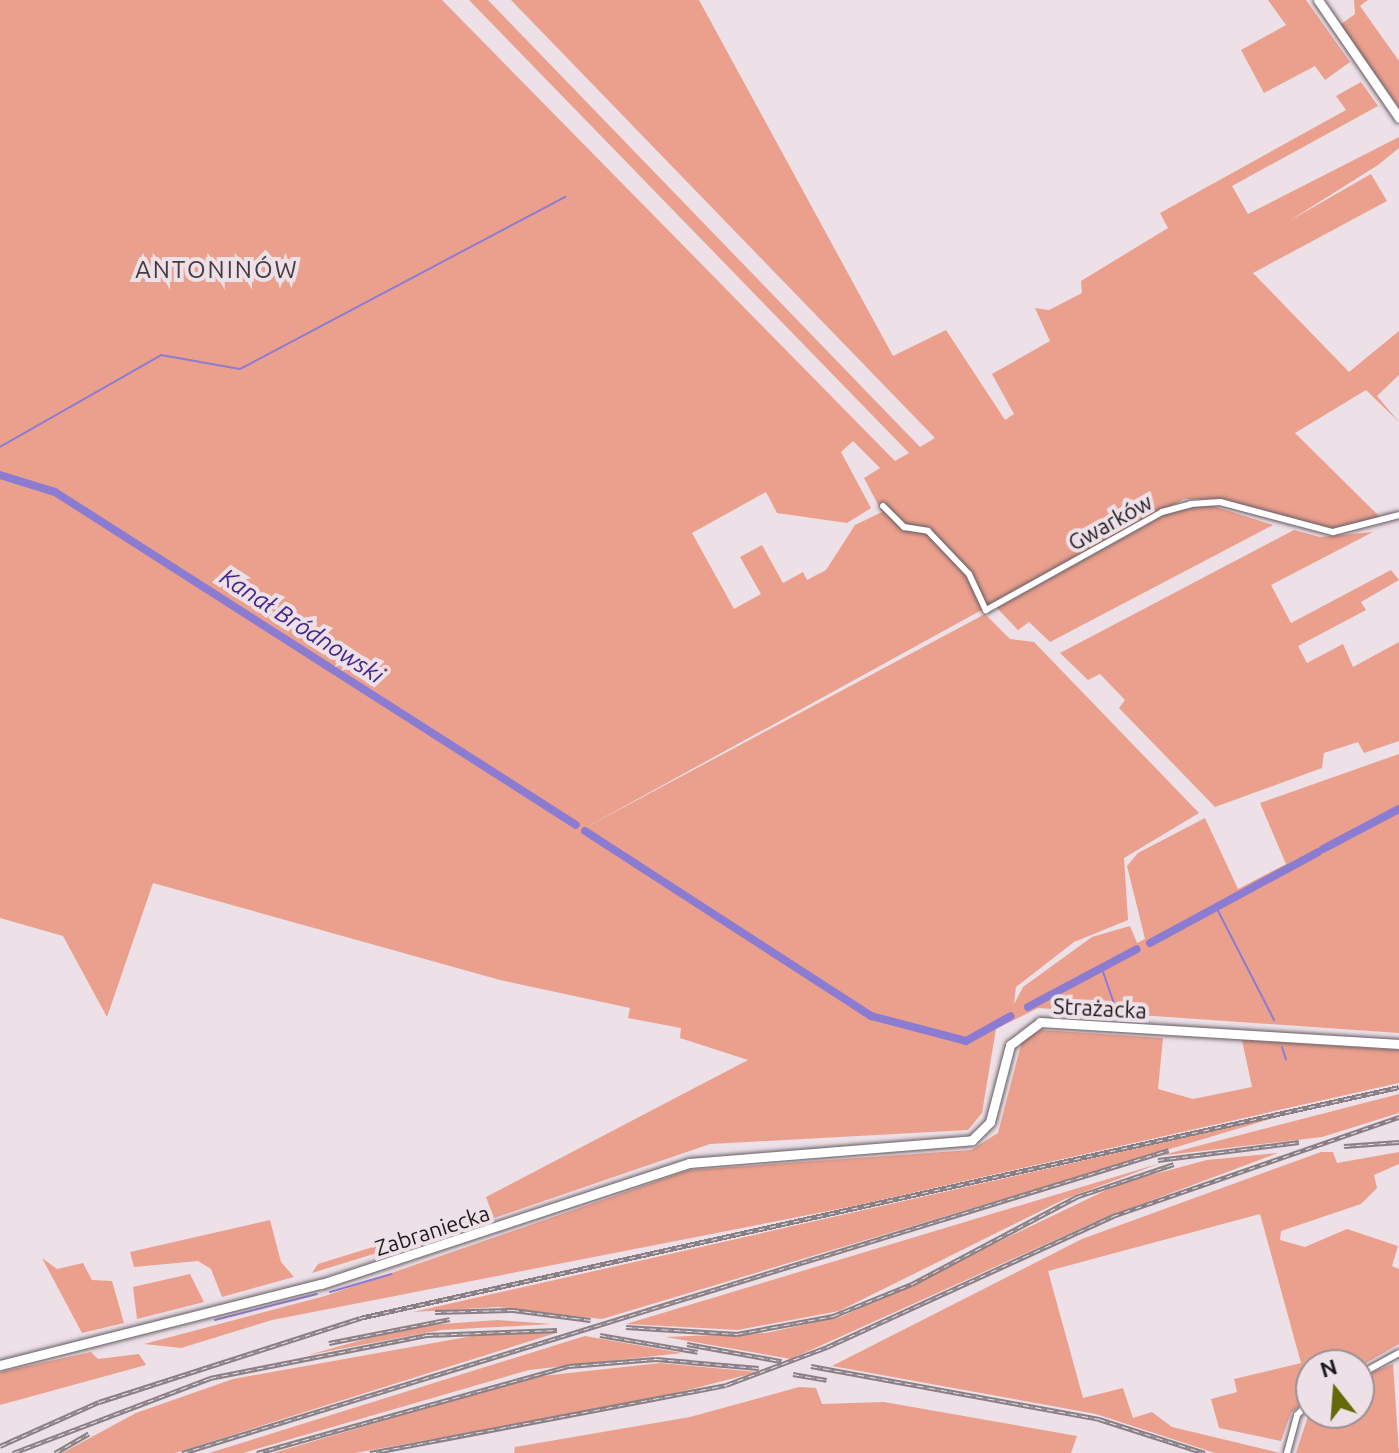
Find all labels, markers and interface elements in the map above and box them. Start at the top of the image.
district label: ANTONINÓW [135,256,299,284]
street label: Gwarków [1063,488,1157,556]
water label: Kanał Bródnowski [215,562,389,690]
street label: Strażacka [1052,992,1148,1024]
street label: Zabraniecka [371,1199,493,1261]
north arrow [1295,1349,1375,1429]
text: N [1317,1353,1340,1382]

